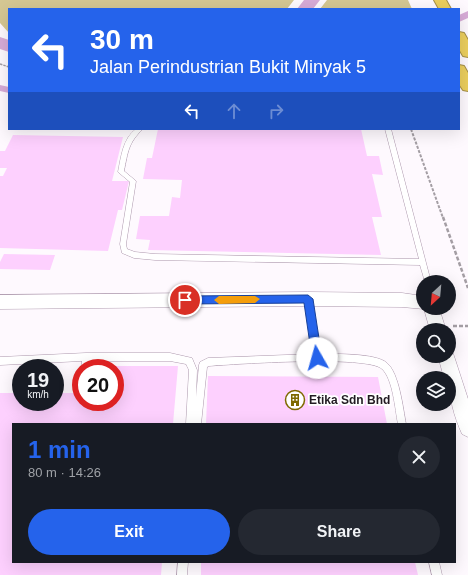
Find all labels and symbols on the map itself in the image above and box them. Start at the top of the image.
north arrow [416,275,456,315]
pin [168,283,202,317]
position arrow [296,337,338,379]
speed limit sign: 20 [72,359,124,411]
building icon: Etika Sdn Bhd [284,389,306,411]
place label: Etika Sdn Bhd [309,393,390,407]

